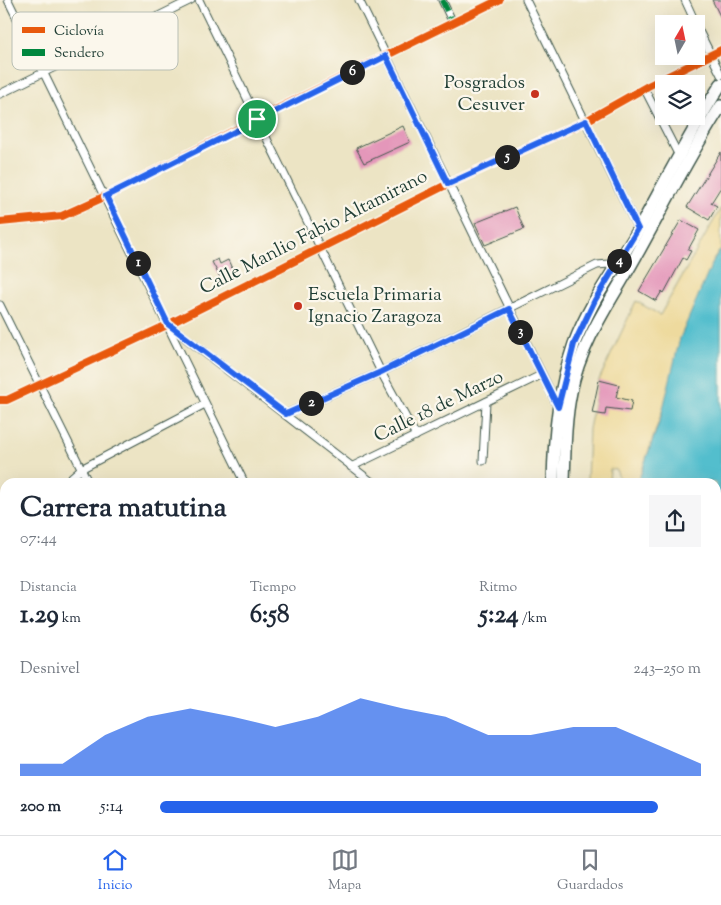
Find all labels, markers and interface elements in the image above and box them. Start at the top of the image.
legend [12,12,178,70]
north arrow [655,15,705,65]
map controls [655,15,705,125]
text: Ciclovía [54,22,105,42]
text: Sendero [54,44,105,64]
pin: 6 [340,60,364,84]
text: 6 [349,62,356,82]
place label: Posgrados Cesuver [444,70,525,119]
button: layers [655,75,705,125]
marker: Posgrados Cesuver [529,88,541,100]
pin [236,98,278,140]
icon: arrive [243,105,271,133]
pin: 5 [494,144,520,170]
text: 5 [505,147,510,167]
street label: Calle Manlio Fabio Altamirano [195,164,433,302]
pin: 4 [606,248,632,274]
pin: 1 [126,250,150,276]
text: 4 [616,251,623,271]
text: 1 [136,253,141,273]
place label: Escuela Primaria Ignacio Zaragoza [308,282,442,331]
marker: Escuela Primaria Ignacio Zaragoza [292,300,304,312]
pin: 3 [508,320,532,344]
text: 3 [518,322,523,342]
street label: Calle 18 de Marzo [370,364,508,450]
pin: 2 [298,390,324,416]
text: 2 [308,393,315,413]
text: Carrera matutina [20,489,227,529]
button: share [649,495,701,547]
text: 07:44 [20,528,57,551]
text: Distancia [20,578,77,598]
text: Tiempo [250,578,296,598]
text: Ritmo [479,578,517,598]
text: 1.29 [20,598,59,634]
text: 6:58 [250,598,289,634]
text: 5:24 [479,598,519,634]
text: km [59,609,81,629]
text: /km [519,609,547,629]
text: Desnivel [20,658,80,681]
text: 243–250 m [633,658,701,681]
text: 200 m [20,796,61,819]
text: 5:14 [100,796,123,819]
tab: Inicio [98,846,132,896]
tab: Mapa [328,846,361,896]
tab: Guardados [557,846,623,896]

